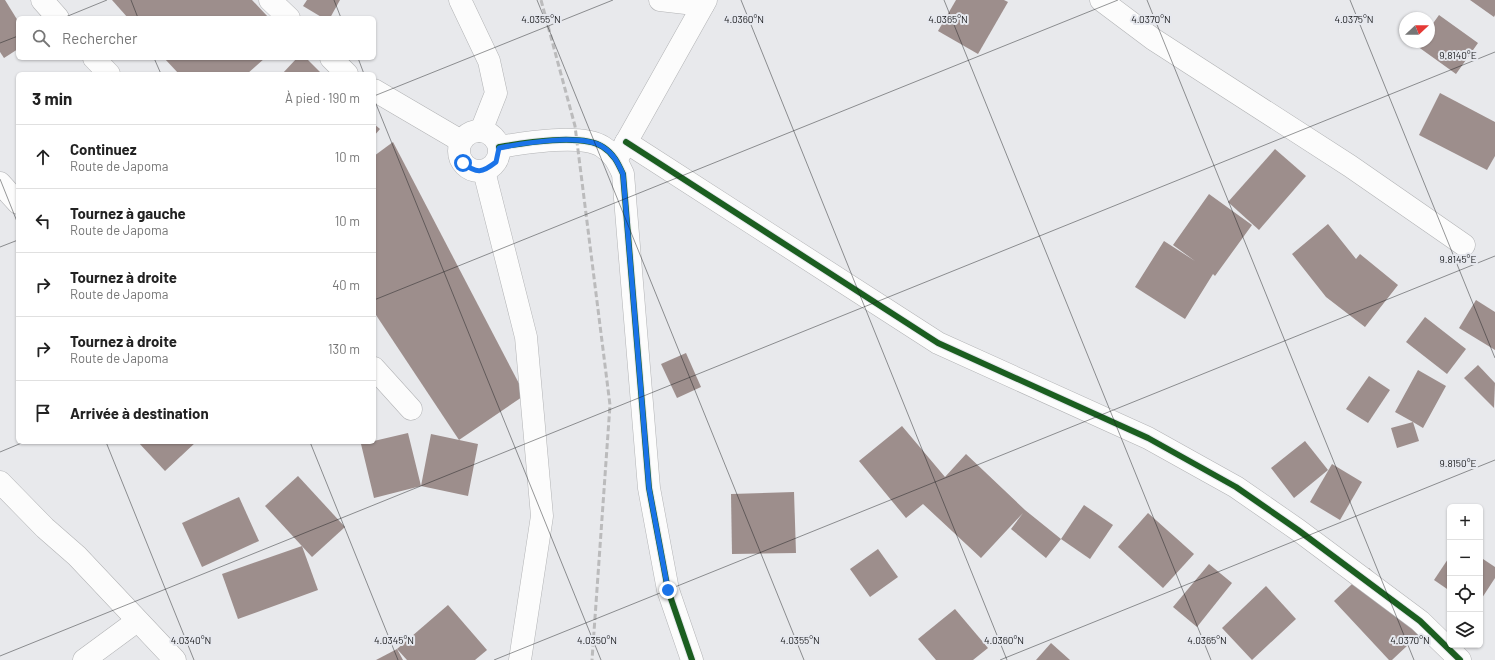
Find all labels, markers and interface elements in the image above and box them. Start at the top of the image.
north arrow [1399,12,1435,48]
text: 4.0355°N [521,13,561,25]
text: 4.0360°N [724,13,764,25]
text: 4.0365°N [928,13,968,25]
text: 4.0370°N [1131,13,1171,25]
text: 4.0375°N [1334,13,1374,25]
search box [16,16,376,60]
icon: search [30,27,52,49]
text: Rechercher [62,29,138,47]
text: 9.8140°E [1439,49,1477,61]
text: 3 min [32,88,72,108]
text: À pied · 190 m [285,90,360,106]
text: Continuez [70,140,137,158]
icon: ahead [32,146,54,168]
text: 10 m [335,149,360,165]
route start [454,154,472,172]
text: Route de Japoma [70,158,168,174]
text: Tournez à gauche [70,204,186,222]
icon: left [32,210,54,232]
text: 10 m [335,213,360,229]
text: Route de Japoma [70,222,168,238]
text: 9.8145°E [1440,253,1476,265]
text: Tournez à droite [70,268,177,286]
icon: right [32,274,54,296]
text: 40 m [332,277,360,293]
text: Route de Japoma [70,286,168,302]
text: Tournez à droite [70,332,177,350]
icon: right [32,338,54,360]
text: 130 m [328,341,360,357]
text: Route de Japoma [70,350,168,366]
icon: arrive [32,402,54,424]
text: Arrivée à destination [70,404,209,422]
text: 9.8150°E [1439,457,1477,469]
map controls [1447,504,1483,648]
button: + [1447,504,1483,540]
button: − [1447,540,1483,576]
button: locate [1447,576,1483,612]
route end [659,581,677,599]
button: layers [1447,612,1483,648]
text: 4.0340°N [171,634,211,646]
text: 4.0345°N [374,634,414,646]
text: 4.0350°N [577,634,617,646]
text: 4.0355°N [780,634,820,646]
text: 4.0360°N [984,634,1024,646]
text: 4.0365°N [1187,634,1227,646]
text: 4.0370°N [1390,634,1430,646]

